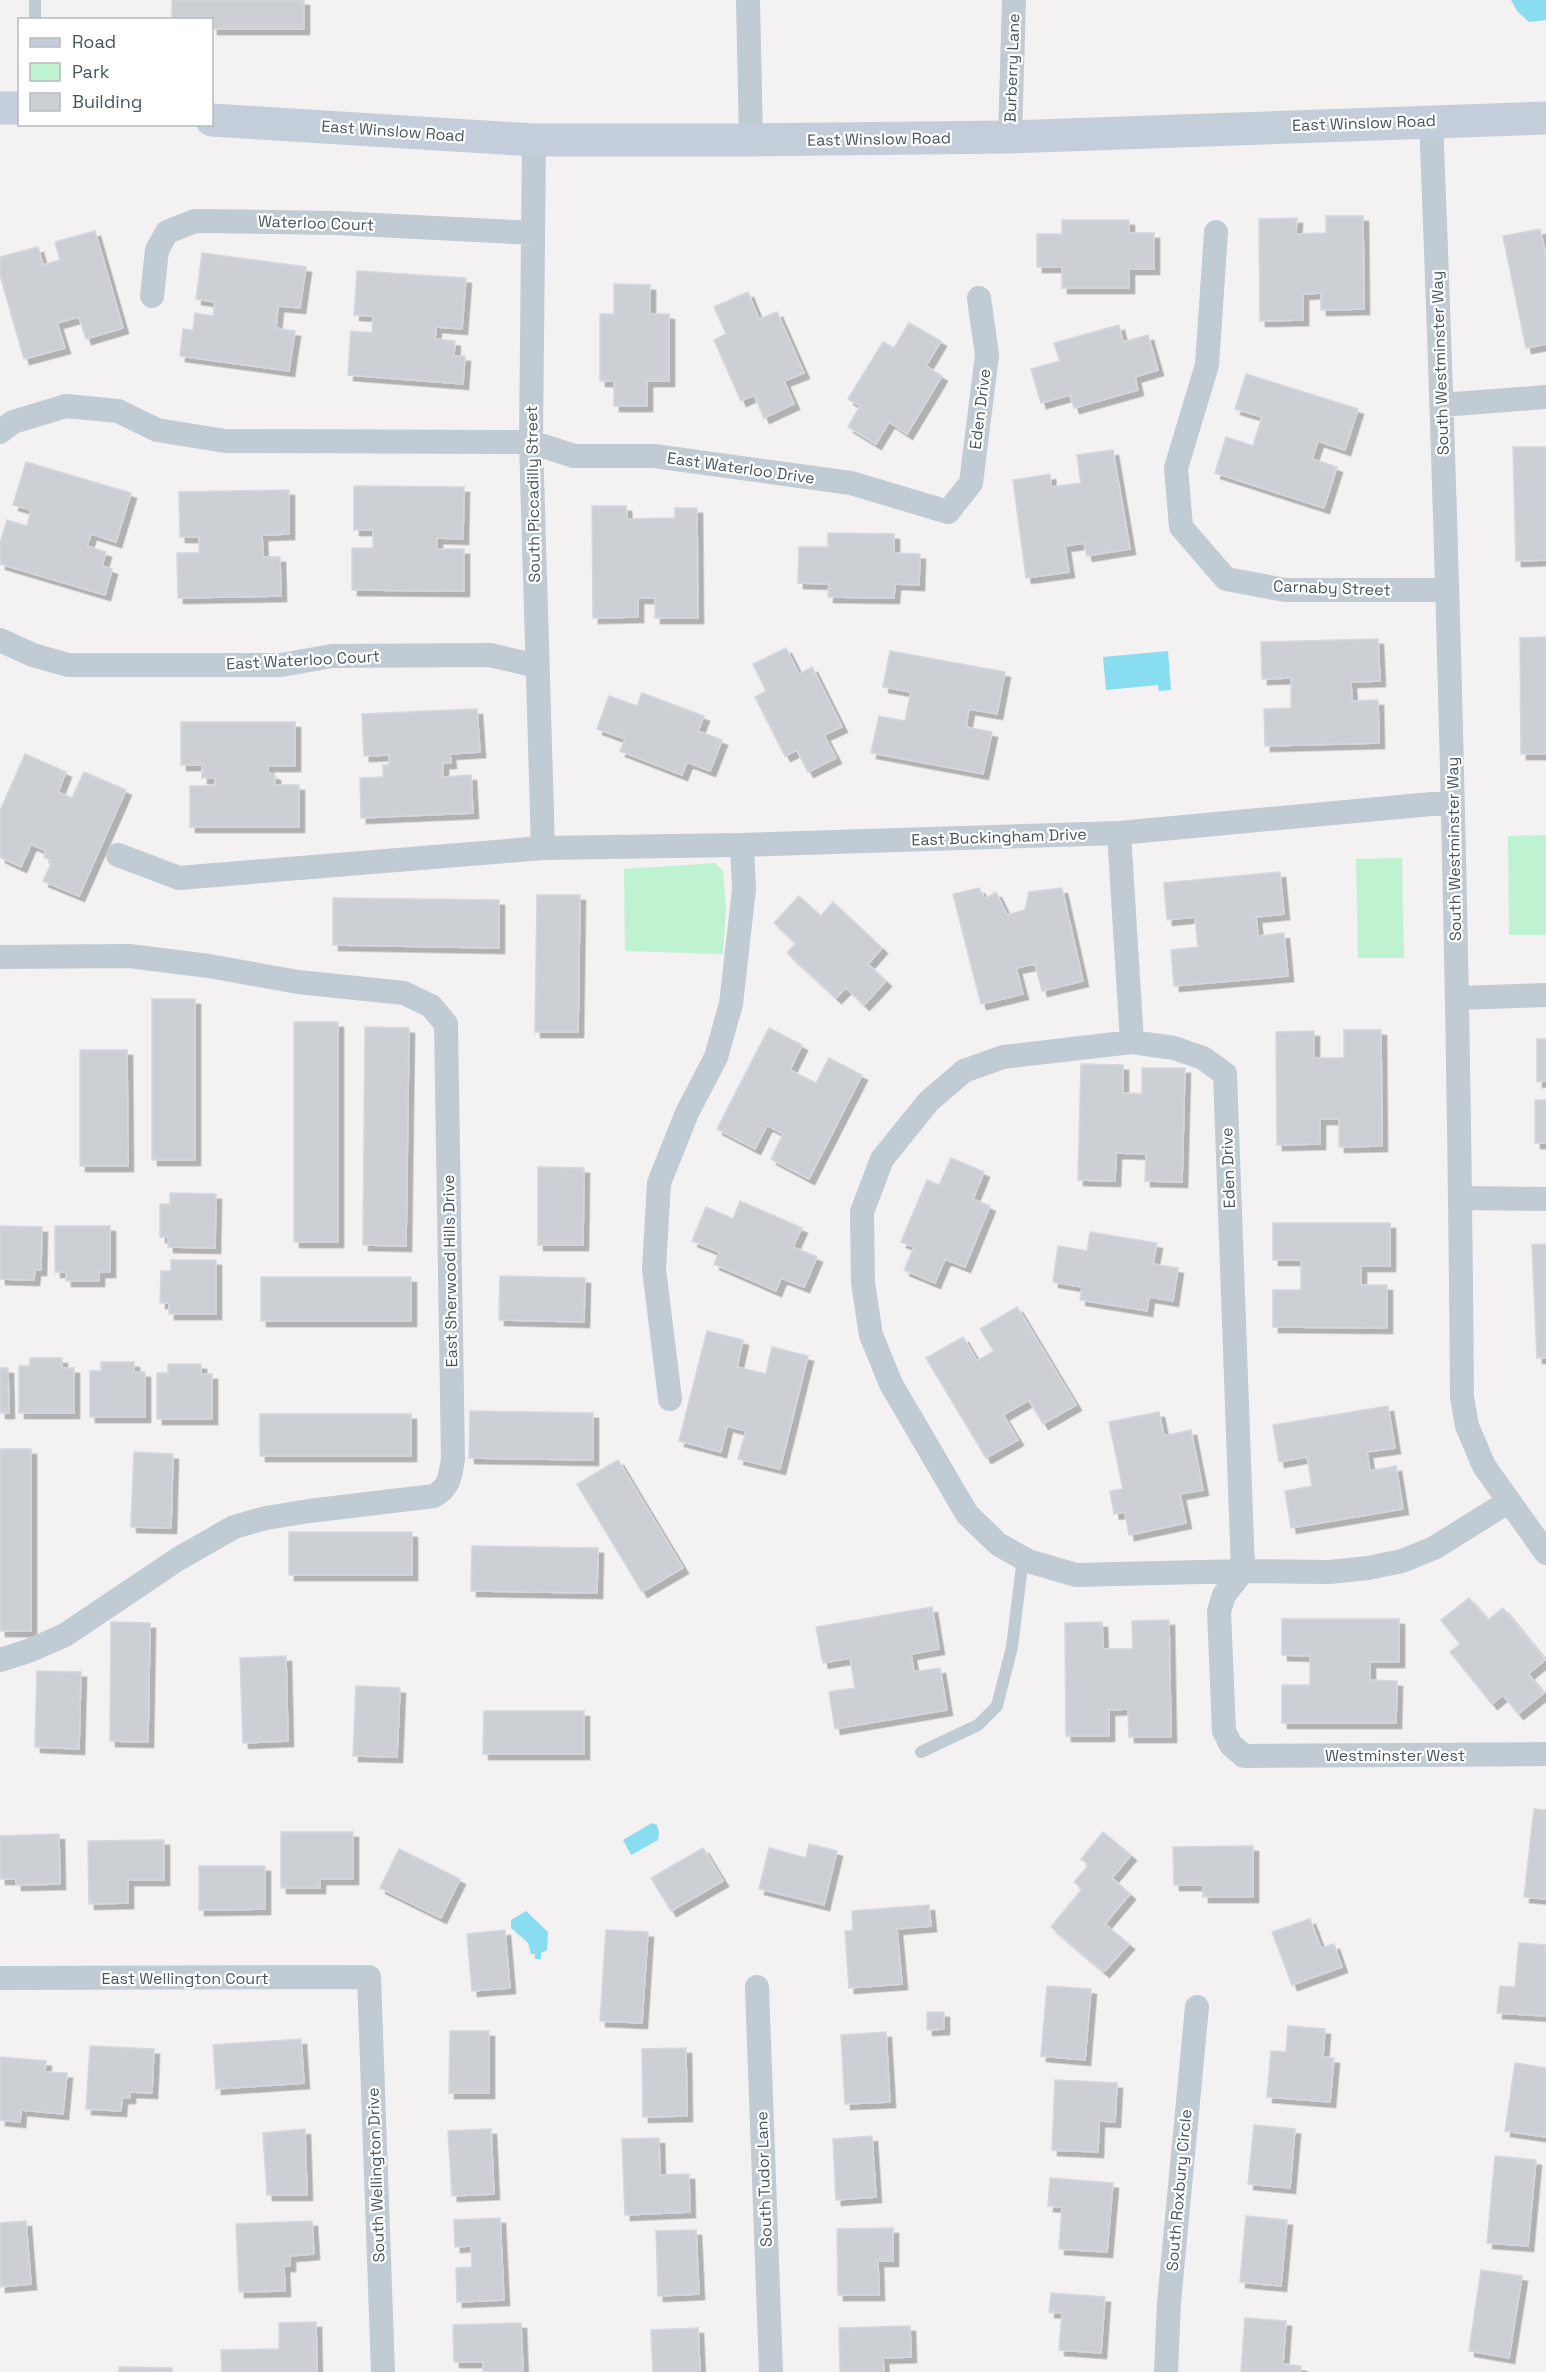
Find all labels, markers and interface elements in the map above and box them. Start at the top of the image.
street label: Burberry Lane [1000,13,1024,123]
legend [18,18,213,126]
text: Road [72,30,116,53]
text: Park [72,60,110,83]
text: Building [72,90,142,113]
street label: East Winslow Road [1292,110,1436,136]
street label: East Winslow Road [321,116,465,146]
street label: East Winslow Road [807,127,951,151]
street label: Waterloo Court [258,210,374,236]
street label: South Westminster Way [1426,270,1454,456]
street label: Eden Drive [965,367,995,451]
street label: South Piccadilly Street [521,405,545,583]
street label: East Waterloo Drive [666,447,816,489]
street label: Carnaby Street [1273,575,1391,601]
street label: East Waterloo Court [226,645,380,675]
street label: South Westminster Way [1442,757,1466,941]
street label: East Buckingham Drive [911,823,1087,851]
street label: Eden Drive [1216,1127,1240,1209]
street label: East Sherwood Hills Drive [438,1174,462,1368]
street label: Westminster West [1325,1745,1465,1766]
street label: East Wellington Court [101,1968,269,1989]
street label: South Wellington Drive [362,2087,390,2263]
street label: South Roxbury Circle [1161,2108,1197,2272]
street label: South Tudor Lane [751,2111,777,2247]

